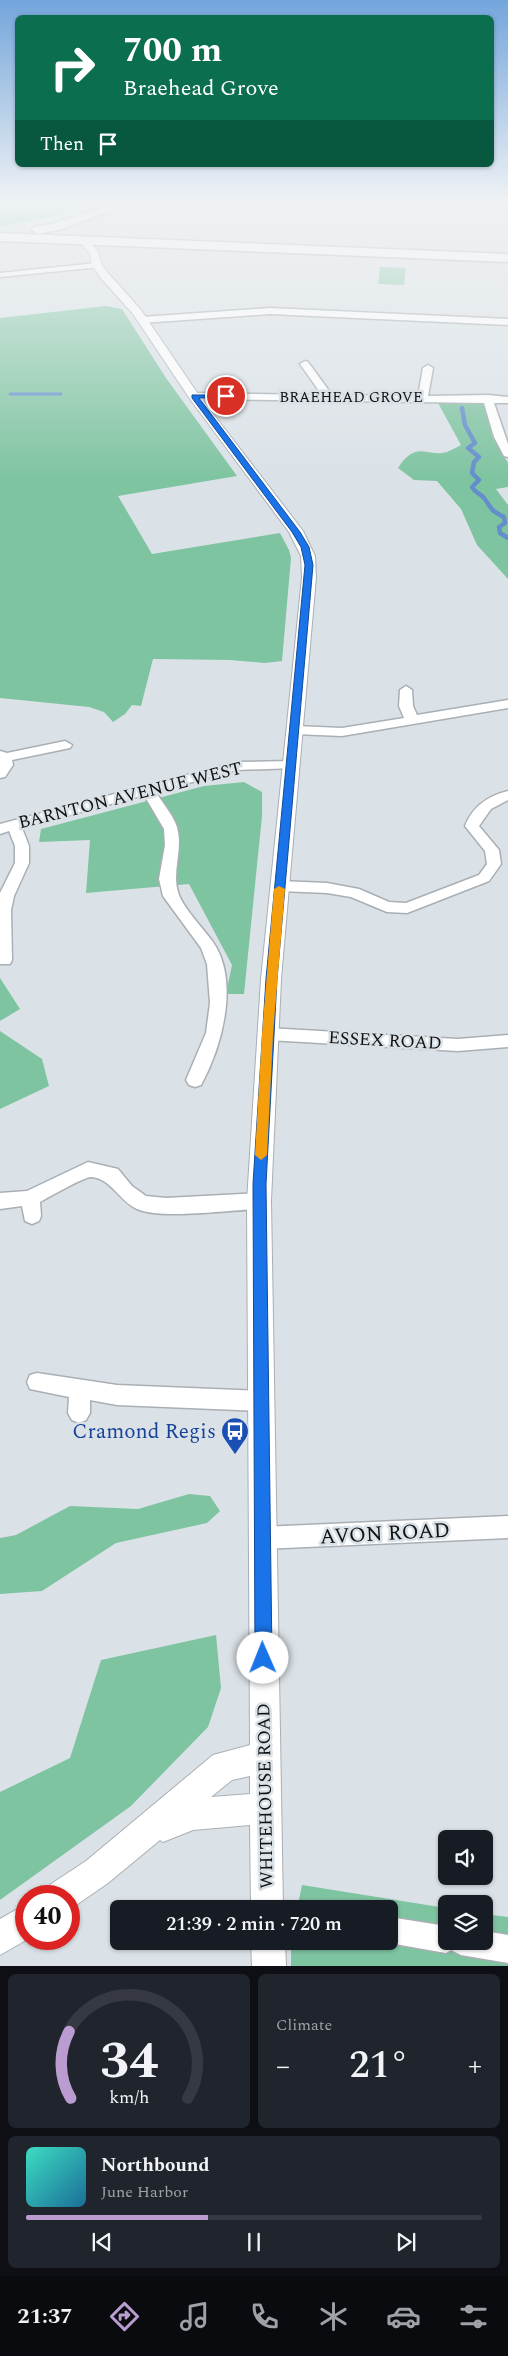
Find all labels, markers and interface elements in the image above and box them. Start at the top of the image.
text: 700 m [123,24,222,77]
icon: right [40,35,105,100]
text: Braehead Grove [123,72,279,105]
text: Then [40,130,84,159]
icon: arrive [94,130,122,158]
pin [205,375,247,417]
icon: arrive [212,382,240,410]
street label: BRAEHEAD GROVE [279,386,423,409]
street label: BARNTON AVENUE WEST [15,755,245,836]
street label: ESSEX ROAD [327,1024,442,1057]
place label: Cramond Regis [72,1416,216,1448]
bus stop icon: Cramond Regis [220,1416,250,1455]
street label: AVON ROAD [319,1515,451,1553]
position arrow [236,1631,288,1683]
street label: WHITEHOUSE ROAD [250,1703,281,1889]
map controls [438,1830,493,1950]
button: sound [438,1830,493,1885]
speed limit sign: 40 [15,1885,80,1950]
button: layers [438,1895,493,1950]
text: 21:39 · 2 min · 720 m [166,1910,342,1939]
text: Climate [276,2013,332,2037]
text: 34 [100,2022,158,2101]
text: 21° [349,2037,409,2095]
text: − [276,2045,290,2088]
text: + [468,2045,482,2088]
text: km/h [109,2084,149,2111]
text: Northbound [101,2151,210,2180]
text: June Harbor [101,2180,188,2204]
icon: previous [88,2228,116,2256]
icon: pause [240,2228,268,2256]
icon: next [392,2228,420,2256]
icon: directions [107,2299,142,2334]
icon: music [177,2299,212,2334]
icon: phone [247,2299,282,2334]
icon: climate [316,2299,351,2334]
icon: car [386,2299,421,2334]
icon: filters [456,2299,491,2334]
text: 21:37 [17,2300,73,2333]

